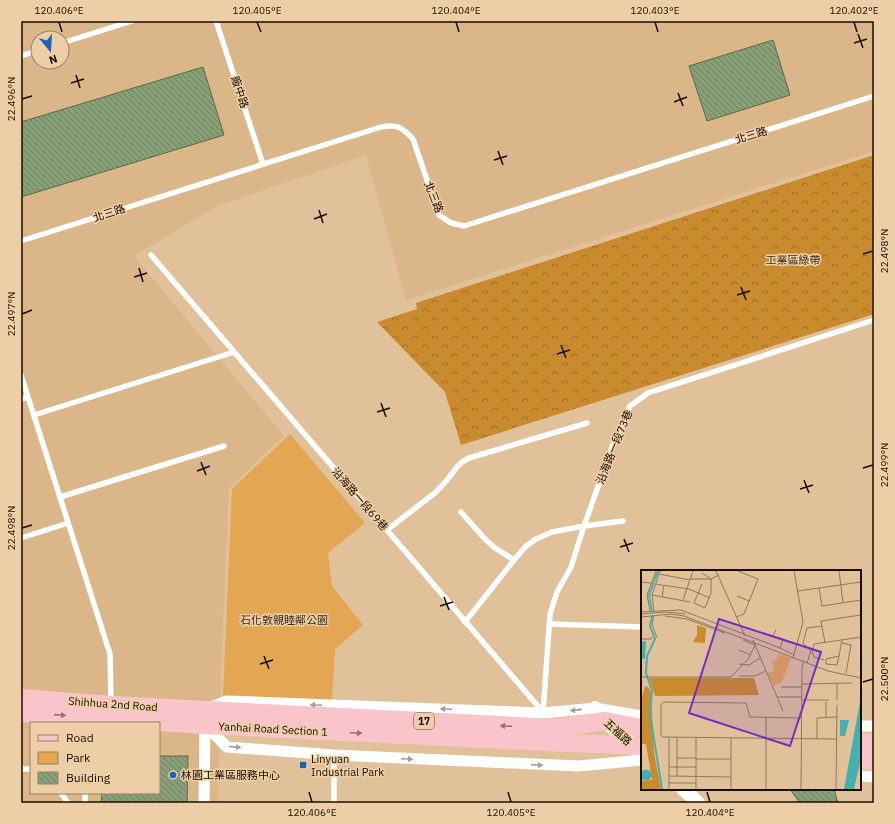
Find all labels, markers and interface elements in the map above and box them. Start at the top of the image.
text: 120.406°E [34,4,84,17]
text: 120.405°E [232,4,282,17]
text: 120.404°E [431,4,481,17]
text: 120.403°E [630,4,680,17]
text: 120.402°E [829,4,879,17]
north arrow [30,30,70,70]
text: N [47,52,59,67]
street label: 廠中路 [228,74,252,110]
text: 22.496°N [5,77,18,121]
street label: 北三路 [733,123,769,147]
street label: 北三路 [421,179,447,215]
street label: 北三路 [91,201,127,225]
text: 22.498°N [878,229,891,273]
park label: 工業區綠帶 [766,253,821,267]
text: 22.497°N [5,292,18,336]
street label: 沿海路一段73巷 [593,408,635,486]
text: 22.499°N [878,443,891,487]
street label: 沿海路一段69巷 [329,465,391,533]
text: 22.498°N [5,506,18,550]
inset map [641,570,861,790]
park label: 石化敦親睦鄰公園 [240,613,328,627]
text: 22.500°N [878,657,891,701]
street label: Shihhua 2nd Road [68,694,158,714]
one-way arrow [310,701,322,708]
one-way arrow [440,706,452,713]
one-way arrow [570,706,582,713]
one-way arrow [54,712,66,719]
road number: 17 [414,713,434,729]
street label: 五福路 [601,716,635,748]
street label: Yanhai Road Section 1 [218,719,328,739]
legend [30,722,160,794]
one-way arrow [500,722,512,729]
one-way arrow [350,729,362,736]
text: Road [66,730,94,745]
one-way arrow [229,744,241,751]
text: Park [66,750,91,765]
place label: Linyuan Industrial Park [311,752,384,779]
one-way arrow [401,755,413,762]
marker: Linyuan Industrial Park [298,760,308,770]
one-way arrow [531,761,543,768]
place label: 林園工業區服務中心 [181,768,280,782]
text: Building [66,770,111,785]
marker: 林園工業區服務中心 [168,770,178,780]
text: 120.406°E [287,806,337,819]
text: 120.405°E [486,806,536,819]
text: 120.404°E [685,806,735,819]

